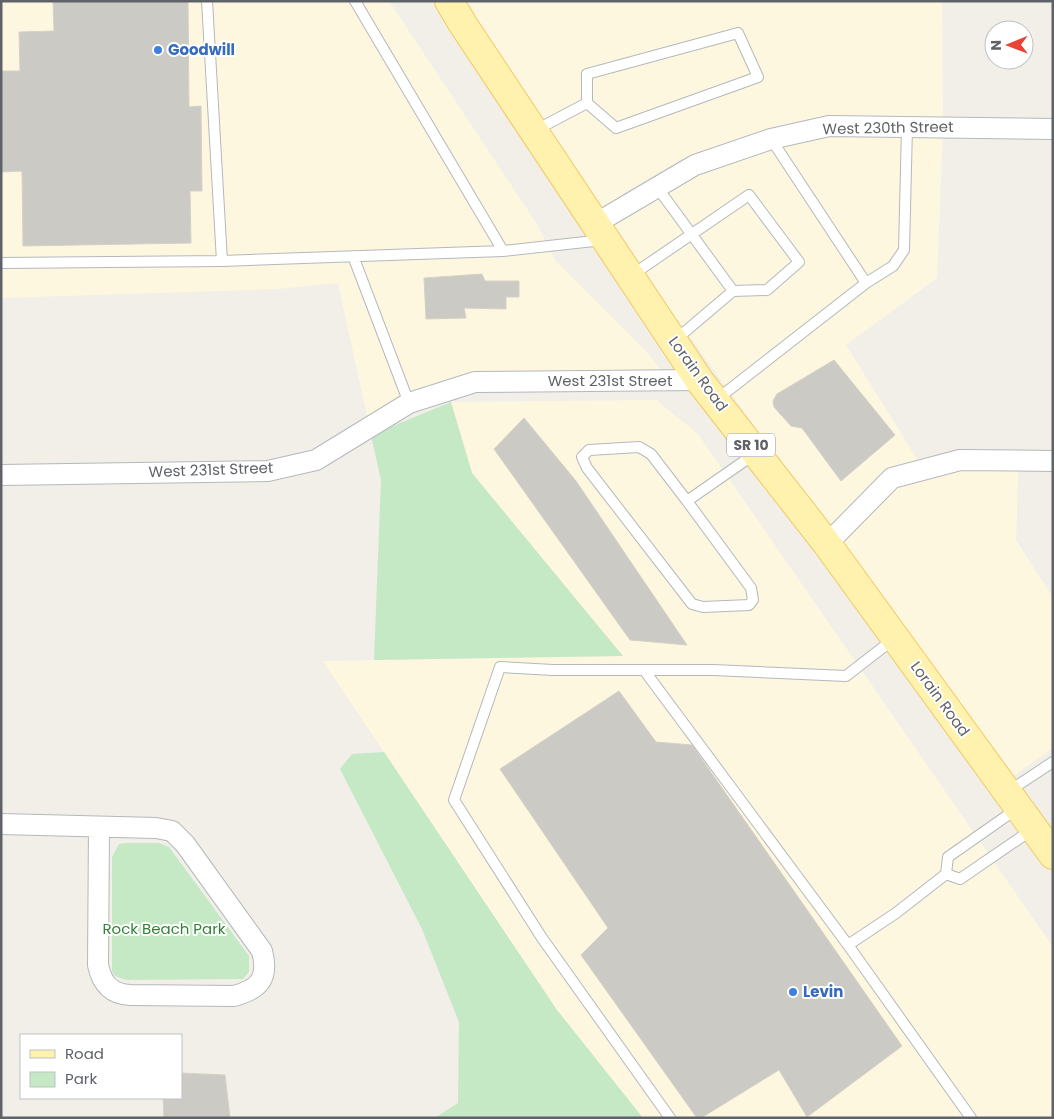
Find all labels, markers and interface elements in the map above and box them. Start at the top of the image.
north arrow [984,20,1034,70]
place label: Goodwill [168,39,235,60]
text: N [986,40,1006,51]
marker: Goodwill [152,44,164,56]
street label: West 230th Street [822,116,954,139]
street label: Lorain Road [664,332,733,416]
street label: West 231st Street [548,370,672,391]
road number: SR 10 [727,434,775,456]
street label: West 231st Street [148,457,274,482]
street label: Lorain Road [906,657,975,741]
park label: Rock Beach Park [102,918,226,939]
place label: Levin [803,981,843,1002]
marker: Levin [787,986,799,998]
legend [20,1034,182,1099]
text: Road [65,1043,104,1064]
text: Park [65,1068,97,1089]

